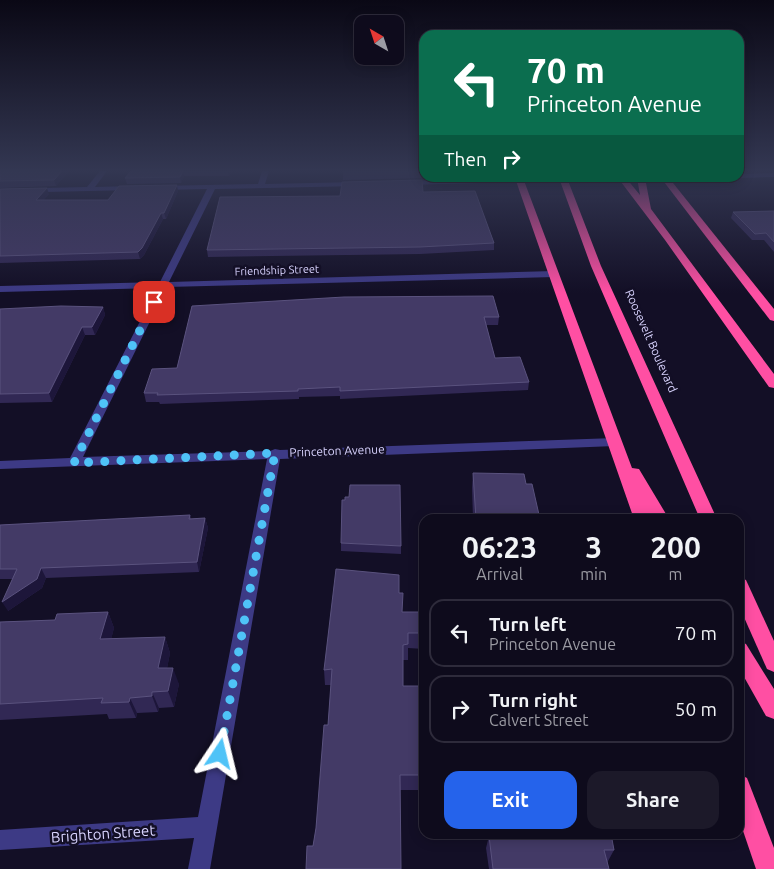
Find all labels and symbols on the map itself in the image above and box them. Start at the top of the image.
north arrow [354,15,404,65]
street label: Friendship Street [235,263,320,277]
pin [133,281,175,323]
street label: Roosevelt Boulevard [623,287,680,394]
street label: Princeton Avenue [289,442,385,459]
position arrow [193,727,245,779]
street label: Brighton Street [50,821,156,846]

